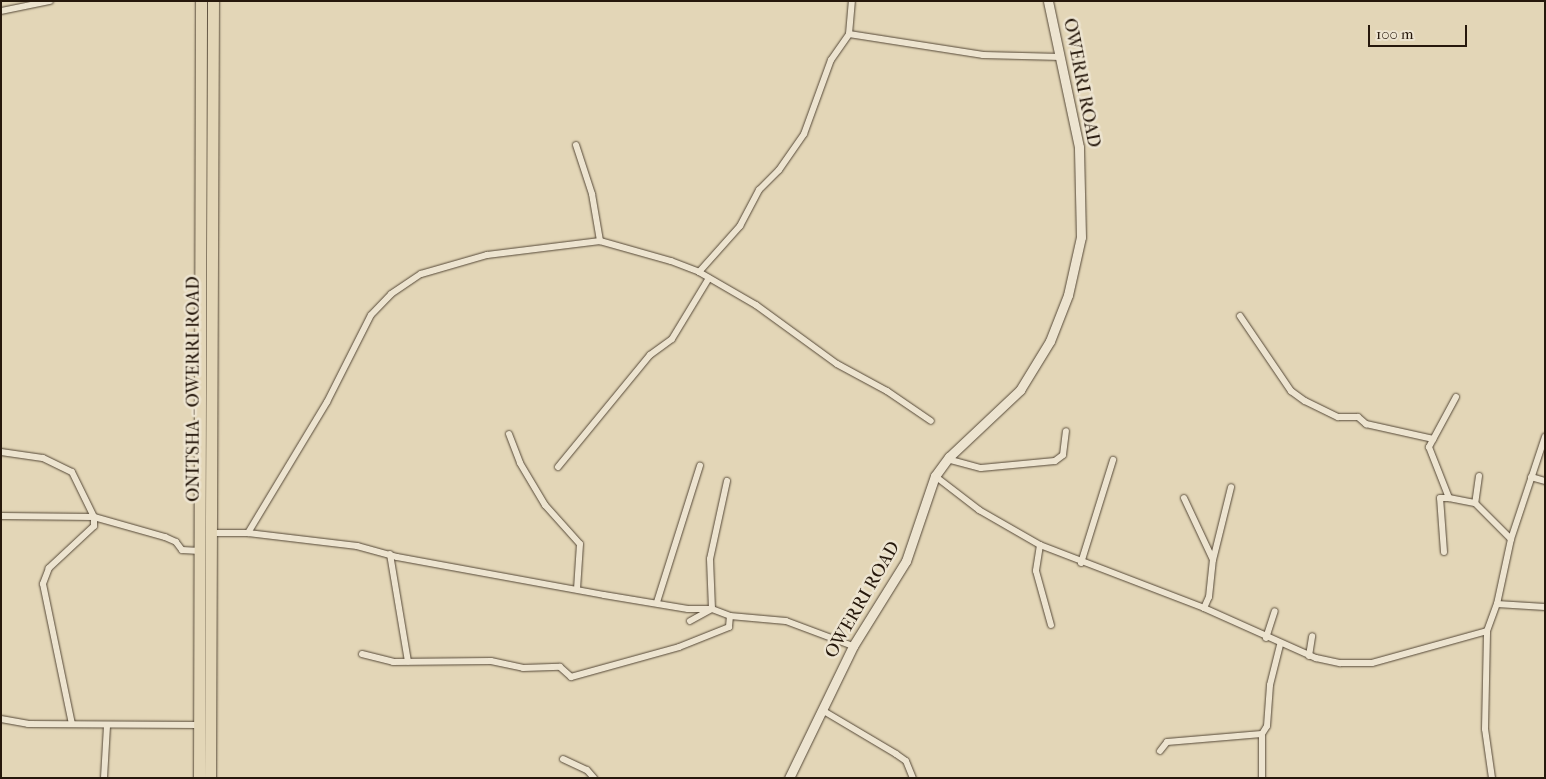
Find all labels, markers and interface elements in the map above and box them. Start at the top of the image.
scale bar [1371,15,1470,47]
street label: OWERRI ROAD [1058,16,1104,150]
text: 100 m [1376,25,1414,43]
street label: ONITSHA - OWERRI ROAD [183,276,205,502]
street label: OWERRI ROAD [821,538,905,662]

